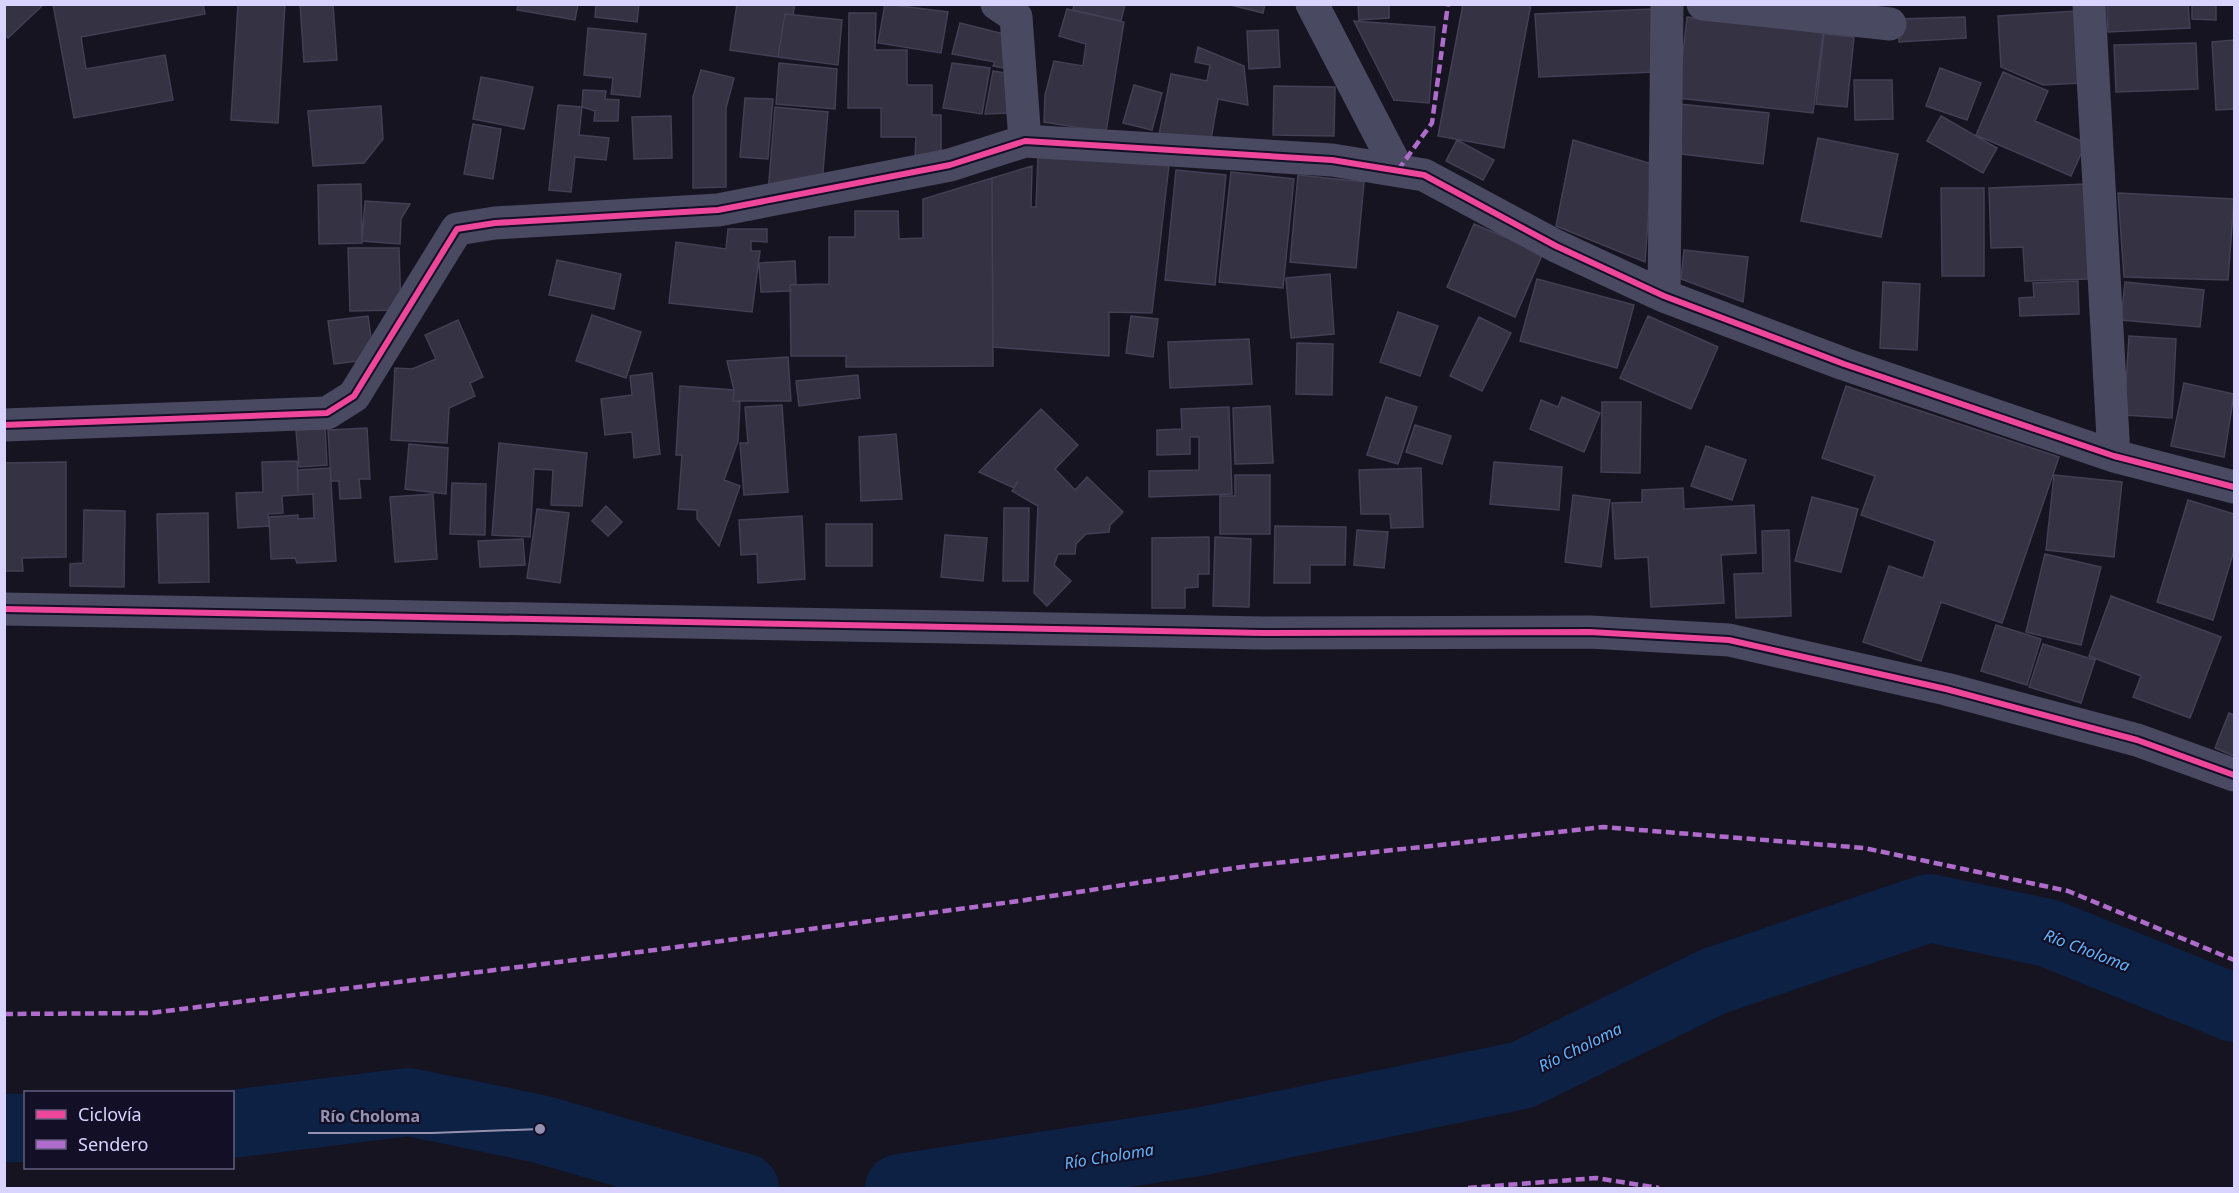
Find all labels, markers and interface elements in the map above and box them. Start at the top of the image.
water label: Río Choloma [2041,924,2133,976]
water label: Río Choloma [1535,1017,1625,1077]
legend [24,1091,234,1169]
callout: Río Choloma [308,1099,432,1133]
text: Ciclovía [78,1102,142,1126]
text: Río Choloma [320,1105,420,1127]
text: Sendero [78,1132,148,1156]
water label: Río Choloma [1063,1138,1155,1174]

